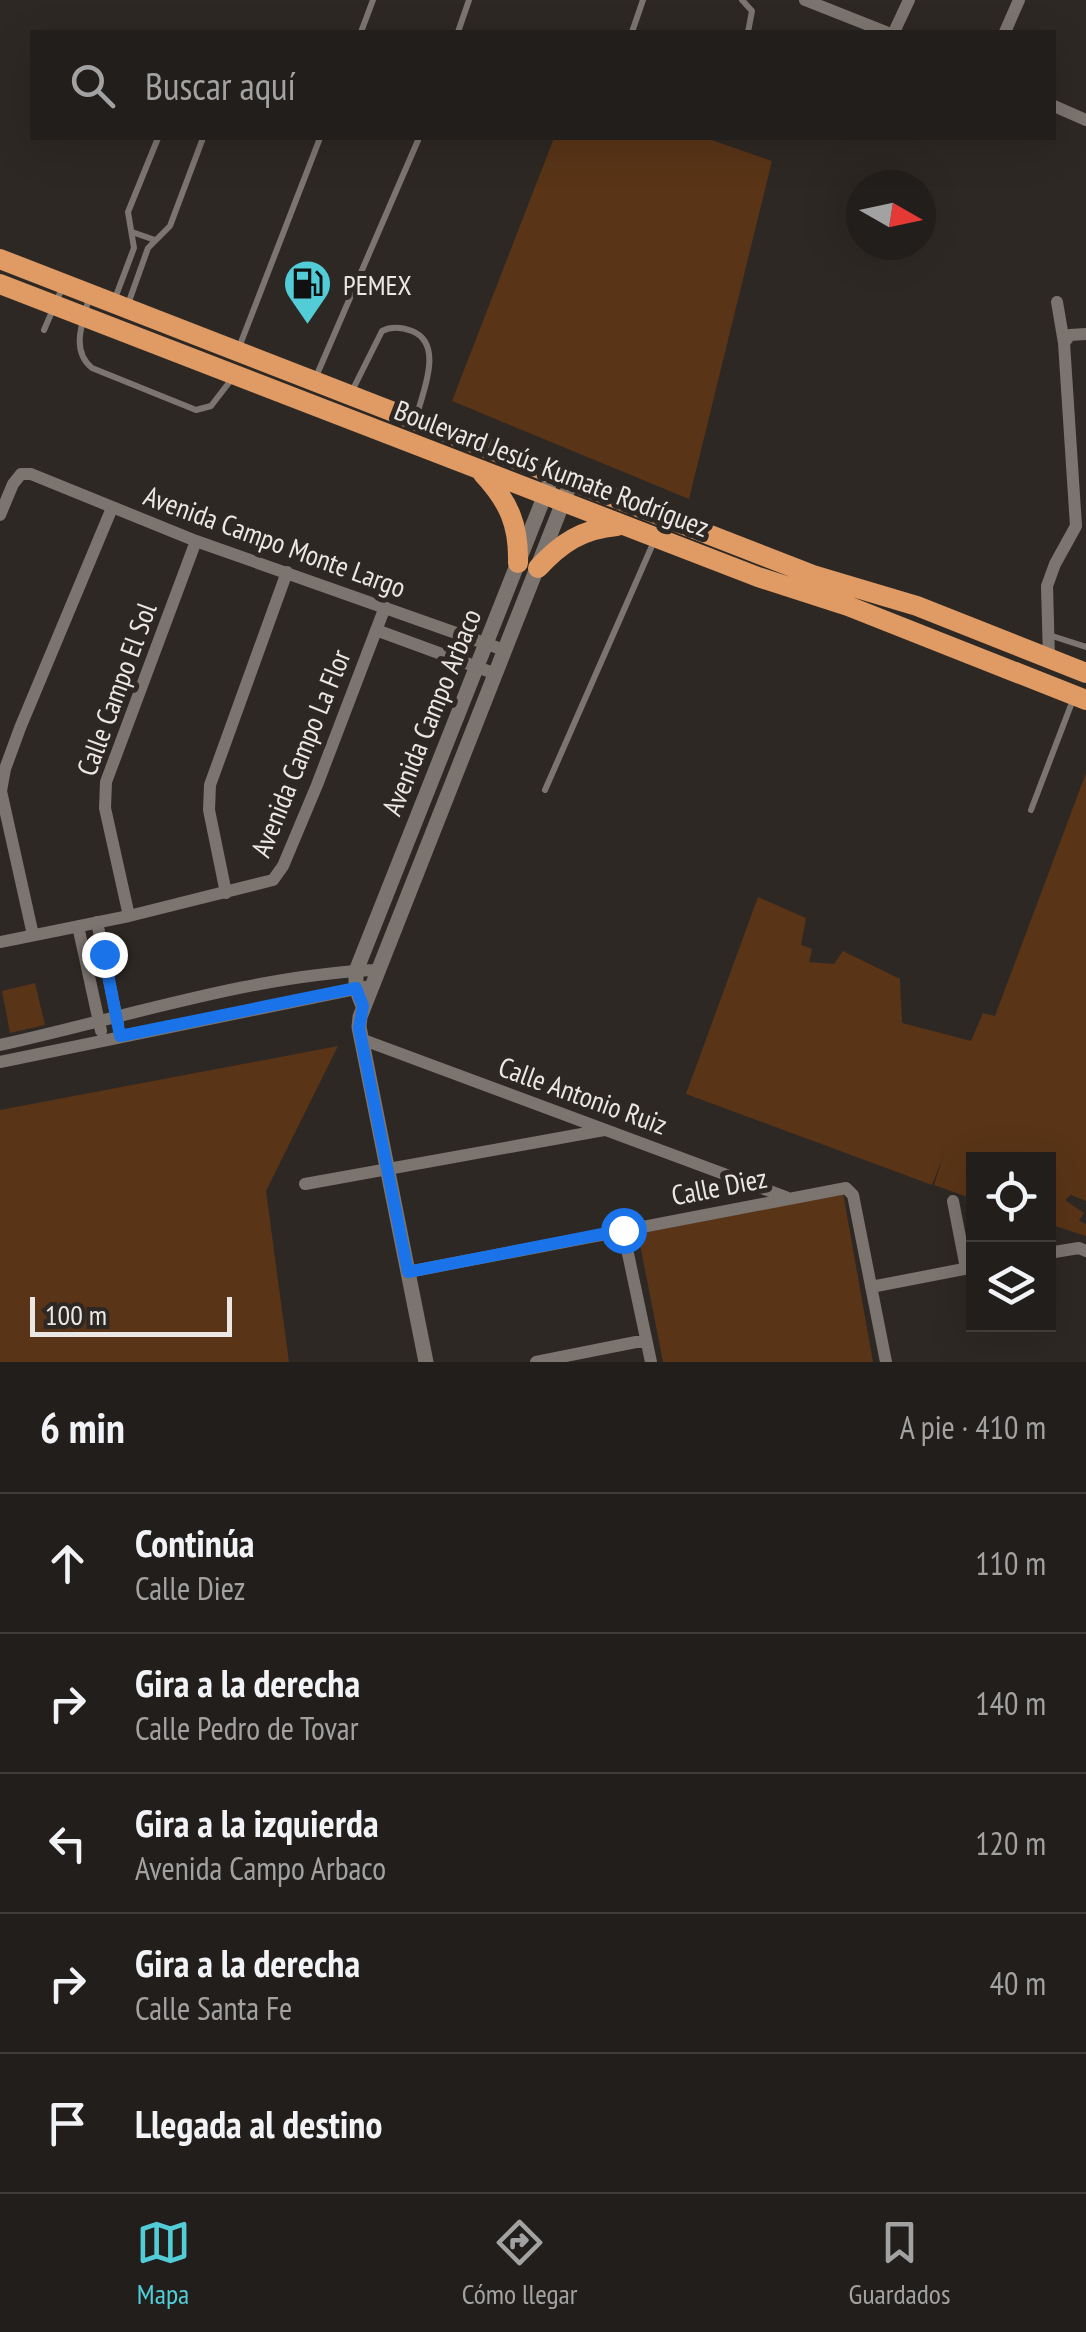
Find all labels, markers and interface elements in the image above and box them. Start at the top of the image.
search box [30,30,1056,140]
icon: search [65,58,120,113]
text: Buscar aquí [145,61,296,110]
north arrow [846,170,936,260]
fuel station icon: PEMEX [282,258,334,326]
place label: PEMEX [343,266,412,303]
street label: Boulevard Jesús Kumate Rodríguez [389,391,715,545]
street label: Avenida Campo Monte Largo [139,476,411,606]
street label: Calle Campo El Sol [68,597,165,781]
street label: Avenida Campo Arbaco [373,603,489,821]
street label: Avenida Campo La Flor [241,643,359,862]
route end [82,932,128,978]
street label: Calle Antonio Ruiz [494,1047,672,1143]
map controls [966,1152,1056,1332]
button: locate [966,1152,1056,1242]
street label: Calle Diez [668,1159,770,1213]
route start [601,1208,647,1254]
button: layers [966,1242,1056,1332]
scale bar [30,1292,232,1336]
text: 100 m [45,1296,107,1333]
text: 6 min [40,1400,125,1455]
text: A pie · 410 m [900,1406,1046,1448]
text: Continúa [135,1518,255,1567]
icon: ahead [40,1536,95,1591]
text: 110 m [975,1542,1046,1584]
text: Calle Diez [135,1567,245,1609]
text: Gira a la derecha [135,1658,360,1707]
icon: right [40,1676,95,1731]
text: 140 m [975,1682,1046,1724]
text: Calle Pedro de Tovar [135,1707,358,1749]
text: Gira a la izquierda [135,1798,379,1847]
icon: left [40,1816,95,1871]
text: 120 m [975,1822,1046,1864]
text: Avenida Campo Arbaco [135,1847,386,1889]
text: Gira a la derecha [135,1938,360,1987]
icon: right [40,1956,95,2011]
text: 40 m [990,1962,1046,2004]
text: Calle Santa Fe [135,1987,292,2029]
icon: arrive [40,2096,95,2151]
text: Llegada al destino [135,2099,382,2148]
tab: Mapa [136,2215,191,2312]
tab: Cómo llegar [462,2215,577,2312]
tab: Guardados [849,2215,950,2312]

